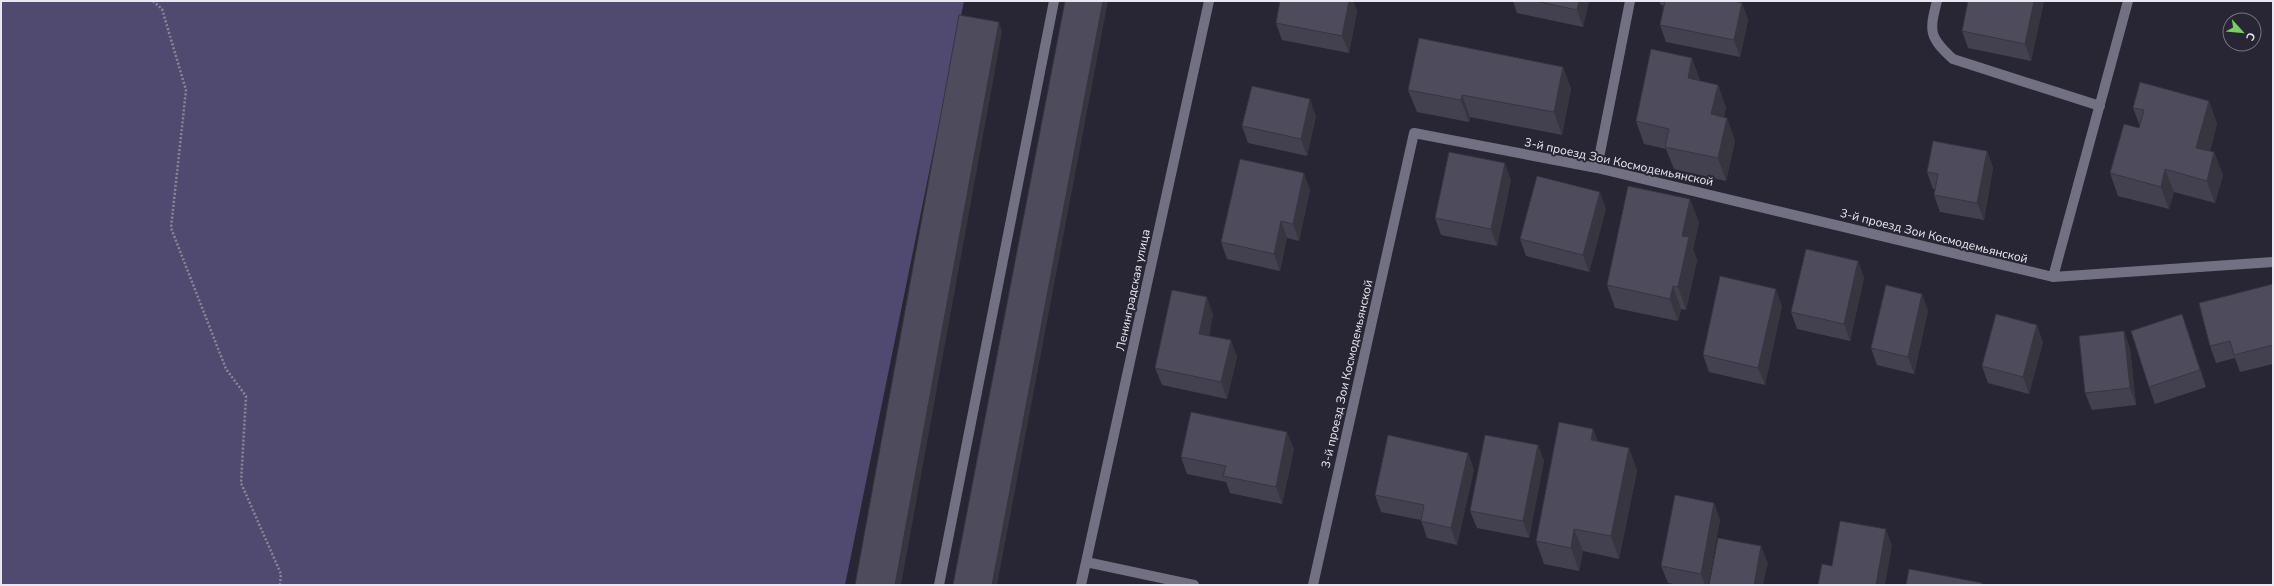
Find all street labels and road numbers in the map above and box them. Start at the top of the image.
street label: 3-й проезд Зои Космодемьянской [1523,134,1715,190]
street label: 3-й проезд Зои Космодемьянской [1839,205,2029,267]
street label: Ленинградская улица [1112,228,1154,352]
street label: 3-й проезд Зои Космодемьянской [1318,278,1376,470]

